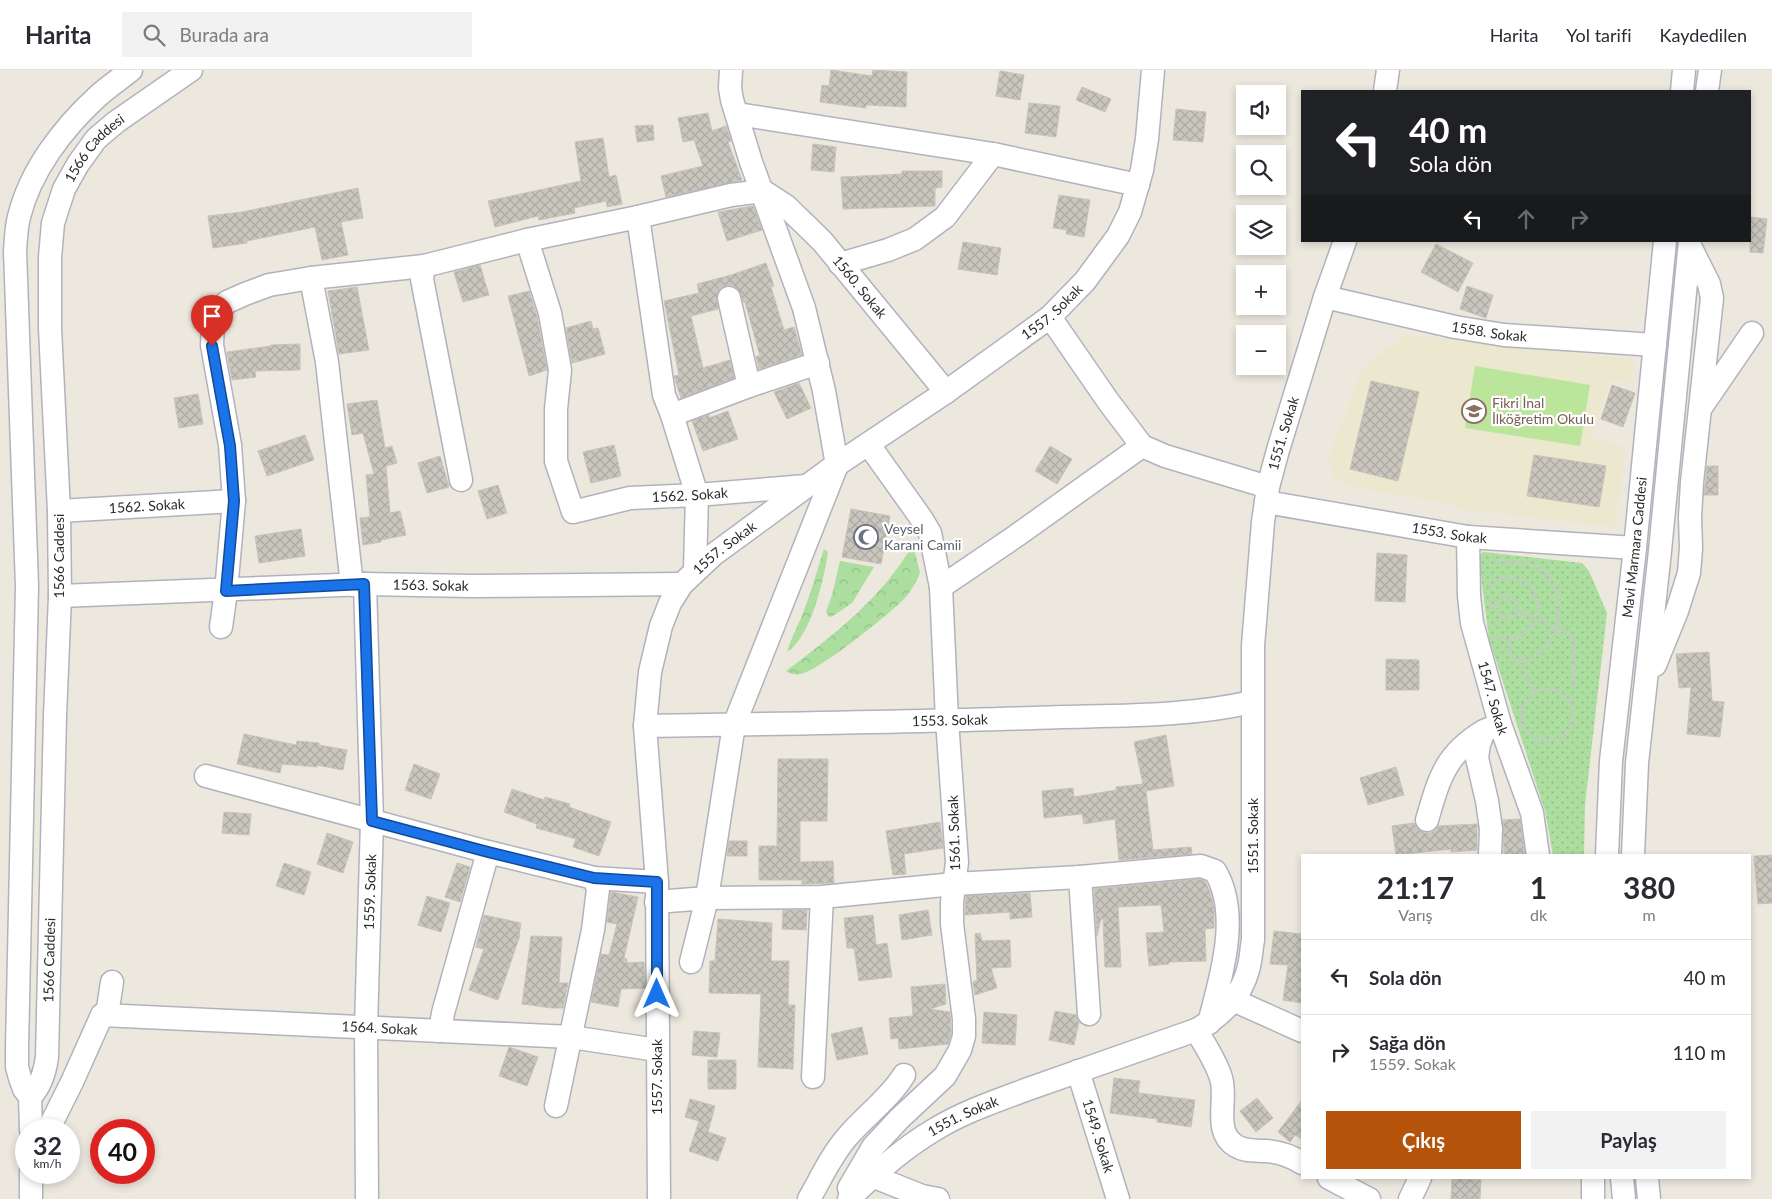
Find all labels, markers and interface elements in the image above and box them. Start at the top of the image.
search box [122,12,472,57]
text: Harita [25,20,92,49]
icon: search [140,21,168,49]
text: Burada ara [180,23,269,46]
text: Harita [1490,24,1538,46]
text: Yol tarifi [1566,24,1632,46]
text: Kaydedilen [1660,24,1747,46]
map controls [1236,85,1286,375]
button: sound [1236,85,1286,135]
text: 40 m [1409,108,1487,150]
street label: 1566 Caddesi [61,110,127,185]
icon: left [1326,110,1391,175]
button: search [1236,145,1286,195]
text: Sola dön [1409,150,1492,177]
button: layers [1236,205,1286,255]
icon: left [1459,205,1487,233]
icon: ahead [1512,205,1540,233]
icon: right [1565,205,1593,233]
street label: 1560. Sokak [829,252,891,322]
button: + [1236,265,1286,315]
street label: 1557. Sokak [1018,279,1086,343]
pin [191,295,233,346]
icon: arrive [198,302,226,330]
street label: 1558. Sokak [1450,318,1528,345]
button: − [1236,325,1286,375]
street label: 1551. Sokak [1264,394,1302,472]
place label: Fikri İnal İlköğretim Okulu [1492,394,1594,427]
school or university icon: Fikri İnal İlköğretim Okulu [1461,398,1487,424]
street label: Mavi Marmara Caddesi [1618,476,1650,619]
street label: 1562. Sokak [651,483,729,505]
street label: 1562. Sokak [108,495,186,516]
street label: 1566 Caddesi [50,514,67,598]
street label: 1557. Sokak [689,517,760,578]
street label: 1553. Sokak [1410,518,1488,546]
place label: Veysel Karani Camii [884,520,961,553]
mosque icon: Veysel Karani Camii [853,524,879,550]
street label: 1563. Sokak [393,576,470,594]
street label: 1547. Sokak [1475,659,1513,738]
street label: 1553. Sokak [912,710,989,729]
street label: 1561. Sokak [944,794,963,871]
street label: 1551. Sokak [1244,797,1261,874]
street label: 1559. Sokak [360,853,379,930]
text: 21:17 [1377,869,1454,905]
text: 1 [1530,869,1547,905]
text: 380 [1623,869,1675,905]
text: Varış [1398,905,1433,924]
text: dk [1530,905,1547,924]
text: m [1643,905,1656,924]
street label: 1566 Caddesi [39,918,58,1003]
icon: left [1326,963,1354,991]
text: Sola dön [1369,966,1442,989]
text: 40 m [1683,966,1726,989]
position arrow [630,967,682,1019]
street label: 1564. Sokak [341,1017,419,1038]
text: Sağa dön [1369,1031,1446,1054]
street label: 1557. Sokak [648,1038,665,1115]
icon: right [1326,1038,1354,1066]
text: 110 m [1672,1041,1726,1064]
text: 1559. Sokak [1369,1054,1456,1073]
street label: 1551. Sokak [924,1092,1001,1140]
street label: 1549. Sokak [1079,1097,1118,1175]
button: Çıkış [1326,1111,1521,1169]
button: Paylaş [1531,1111,1726,1169]
speed limit sign: 40 [90,1119,155,1184]
text: 32 [33,1130,62,1160]
text: km/h [33,1156,62,1171]

